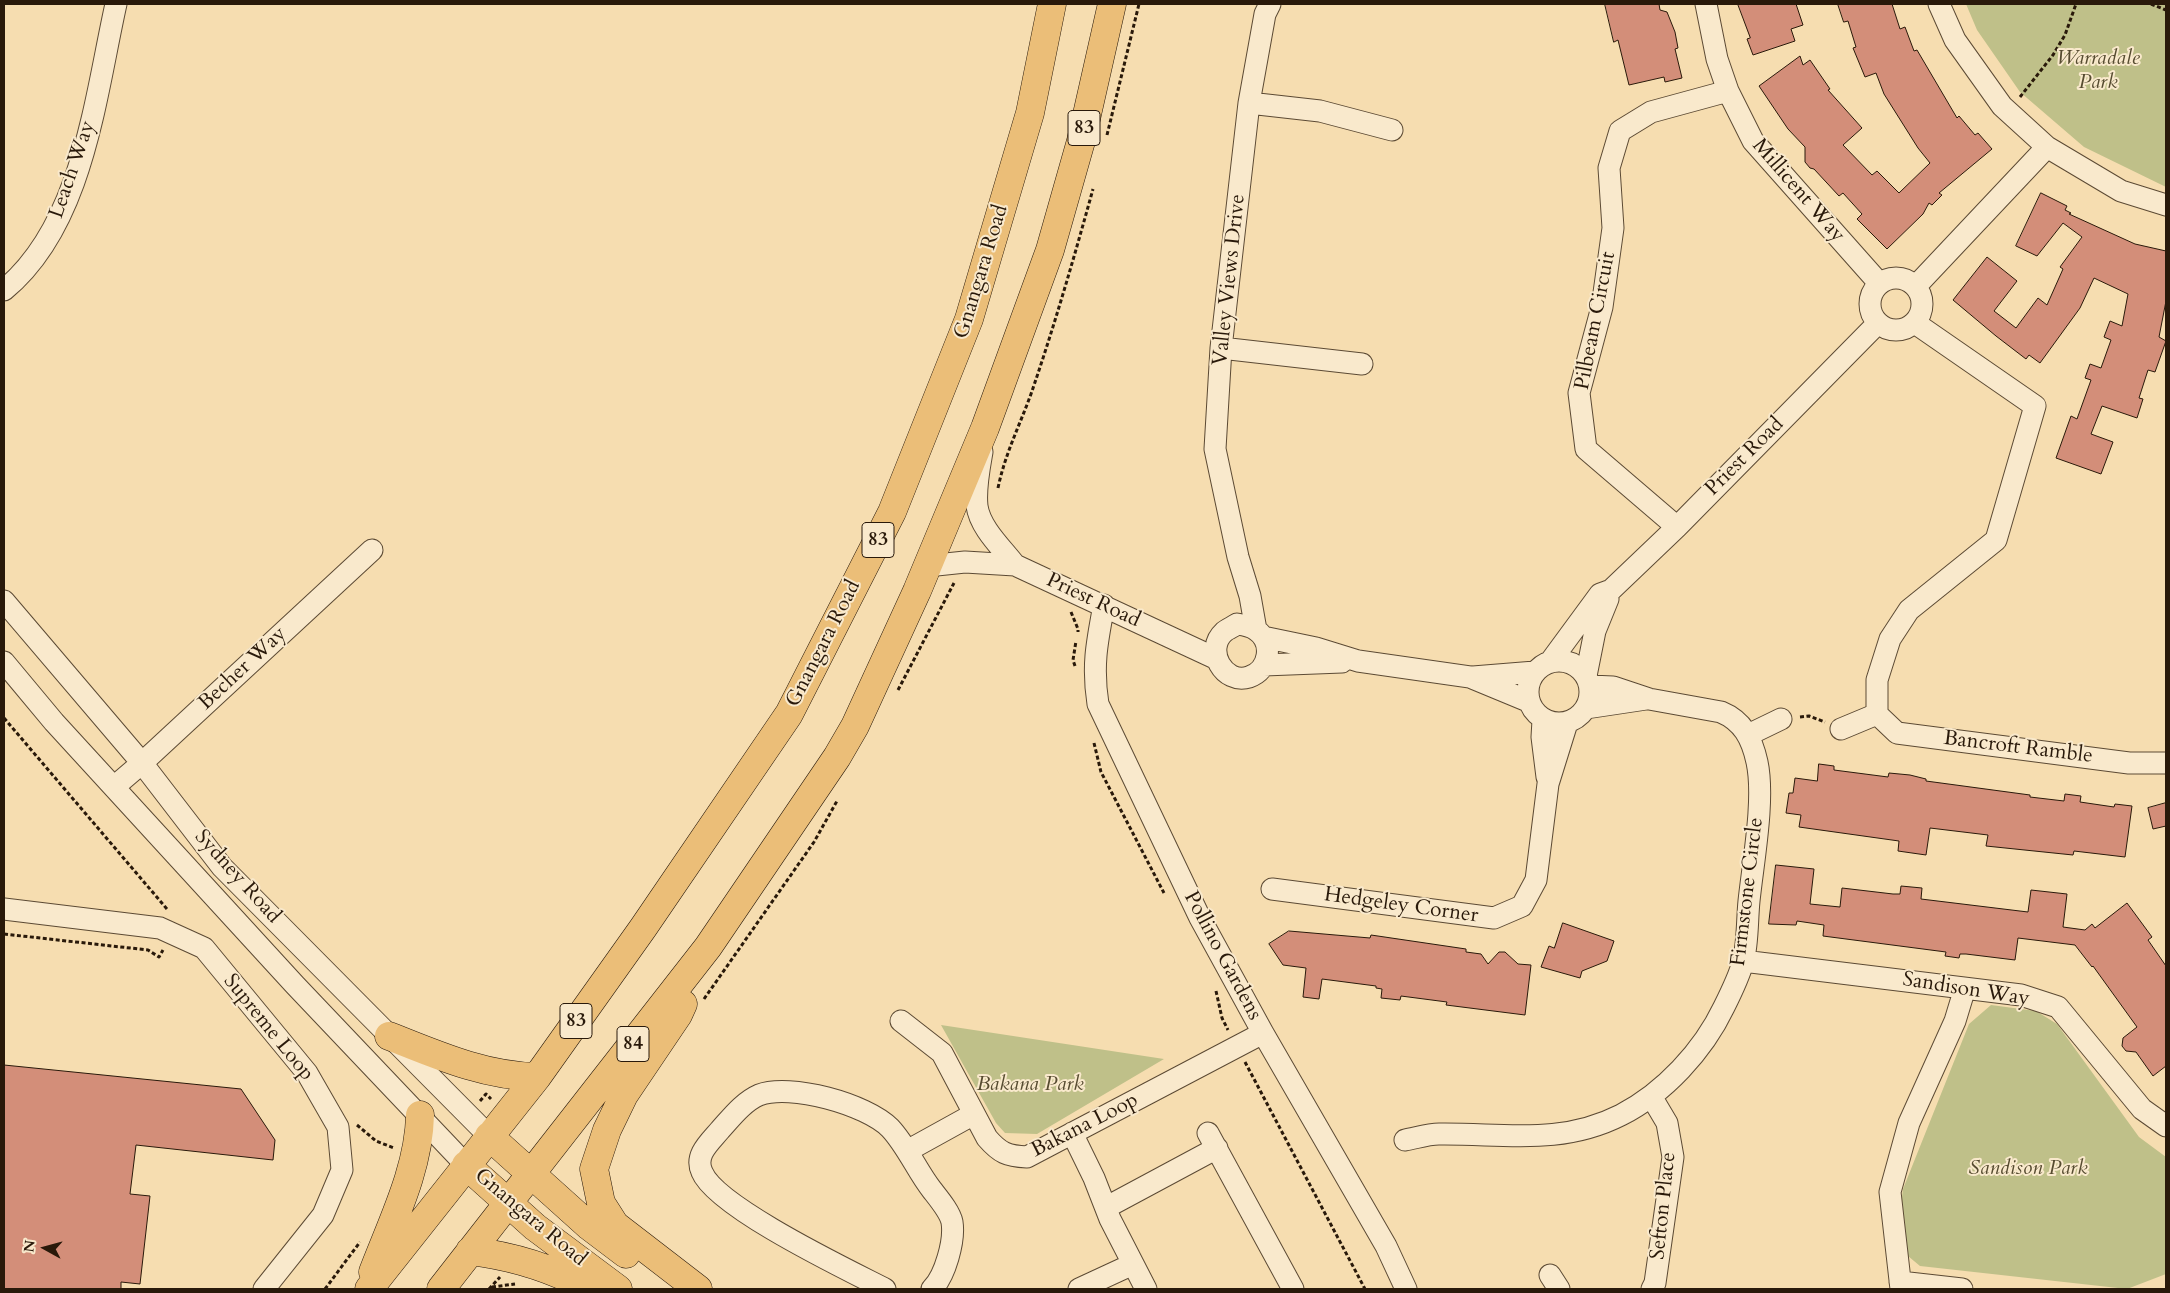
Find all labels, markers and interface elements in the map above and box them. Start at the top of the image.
park label: Warradale Park [2056,46,2140,96]
road number: 83 [1068,110,1100,146]
street label: Leach Way [45,118,101,222]
street label: Millicent Way [1746,134,1850,248]
street label: Valley Views Drive [1208,193,1252,367]
street label: Gnangara Road [950,202,1014,342]
street label: Pilbeam Circuit [1570,250,1622,392]
street label: Priest Road [1700,412,1790,502]
road number: 83 [862,522,894,558]
street label: Priest Road [1042,568,1144,634]
street label: Gnangara Road [781,576,867,712]
street label: Becher Way [194,622,292,716]
street label: Bancroft Ramble [1942,726,2094,770]
street label: Firmstone Circle [1726,816,1770,968]
street label: Sydney Road [188,825,286,929]
street label: Hedgeley Corner [1322,883,1480,929]
street label: Pollino Gardens [1177,887,1267,1025]
street label: Sandison Way [1901,968,2031,1012]
street label: Supreme Loop [217,970,319,1086]
road number: 83 [560,1004,592,1038]
road number: 84 [617,1026,649,1062]
park label: Bakana Park [976,1072,1084,1098]
street label: Bakana Loop [1027,1088,1143,1164]
street label: Sefton Place [1646,1151,1682,1261]
park label: Sandison Park [1968,1156,2088,1182]
street label: Gnangara Road [469,1164,591,1272]
north arrow [20,1223,70,1273]
text: N [19,1239,40,1253]

